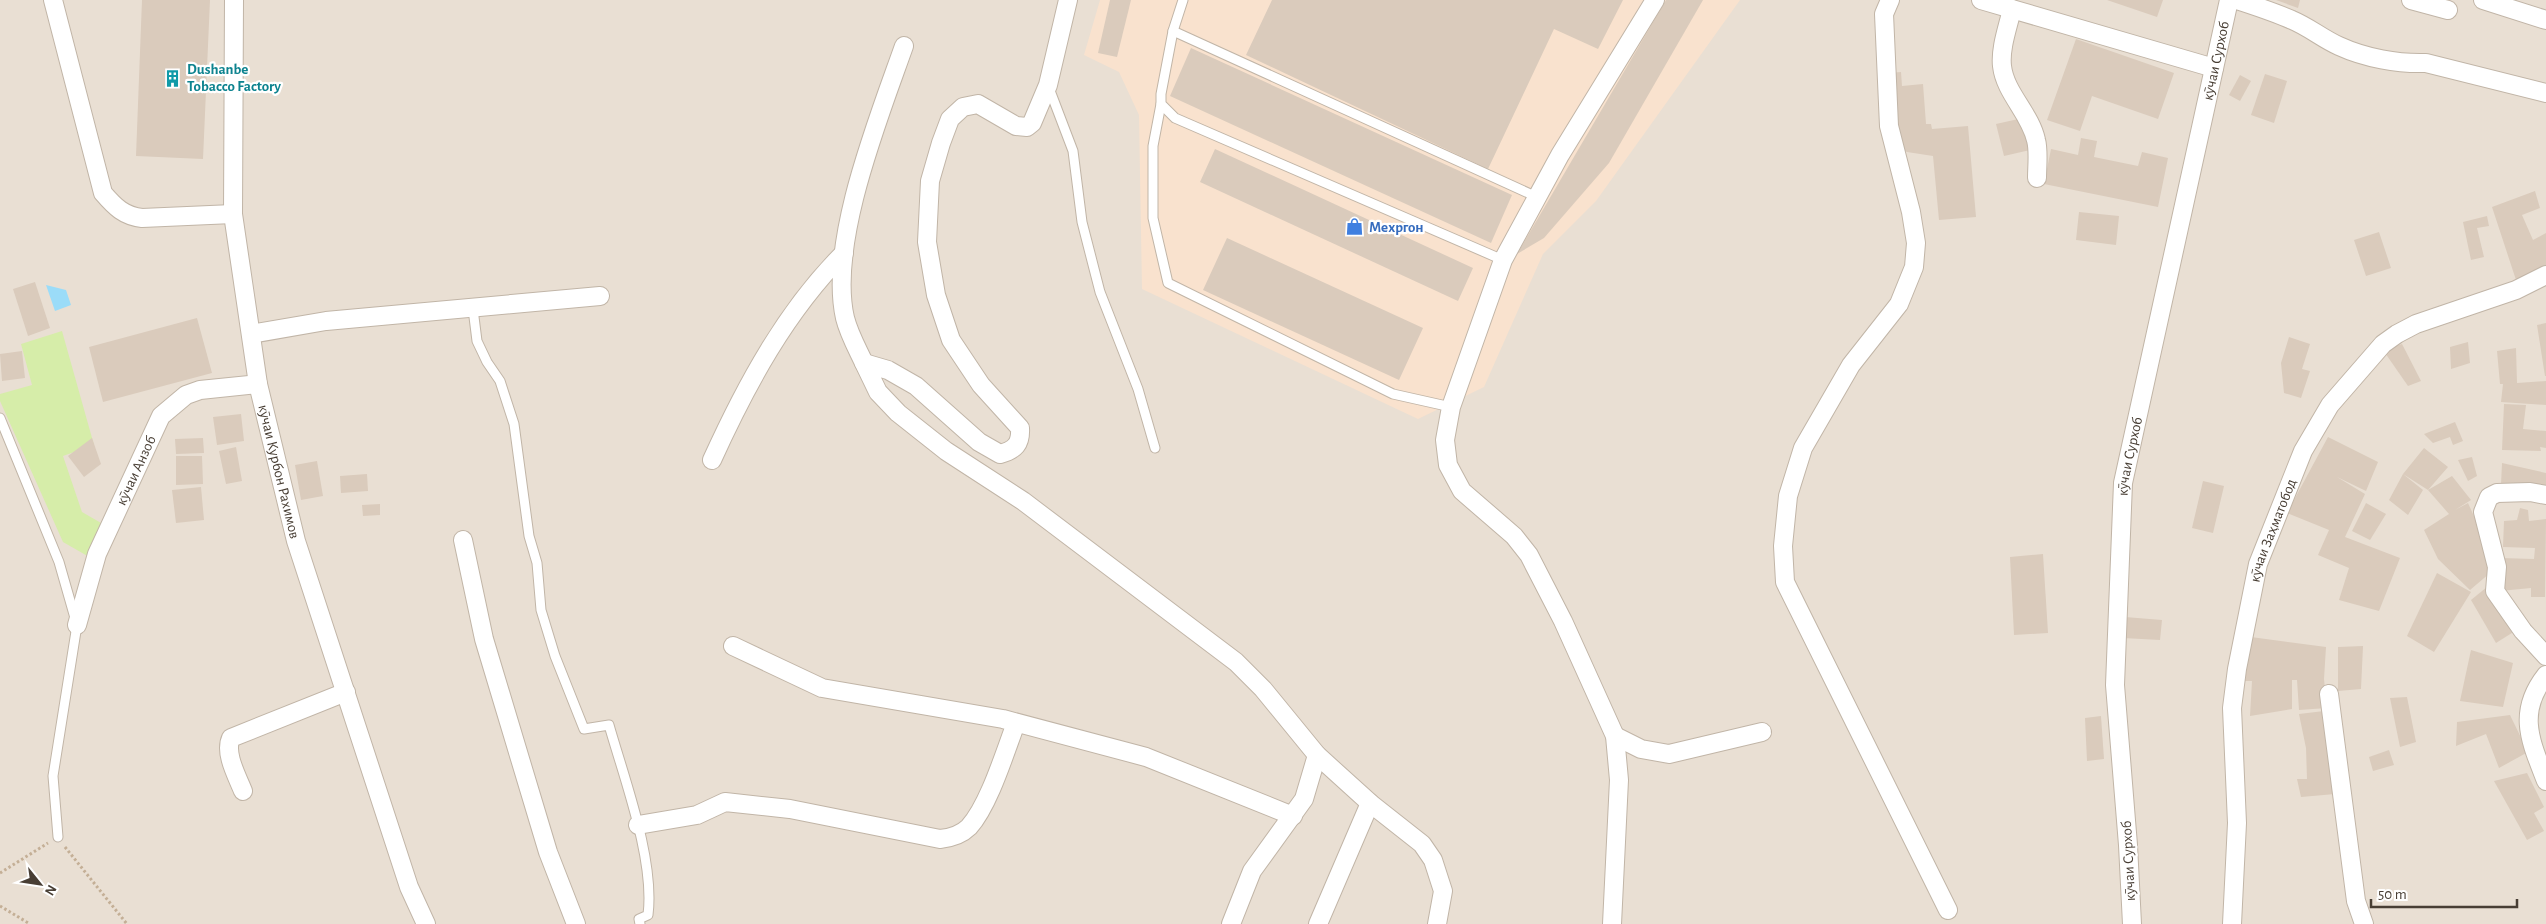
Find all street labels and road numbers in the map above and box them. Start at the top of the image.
street label: кӯчаи Сурхоб [2200,20,2232,102]
street label: кӯчаи Курбон Рахимов [255,403,302,540]
street label: кӯчаи Сурхоб [2115,416,2145,496]
street label: кӯчаи Анзоб [114,433,159,508]
street label: кӯчаи Заҳматобод [2248,477,2299,584]
street label: кӯчаи Сурхоб [2119,820,2138,902]

